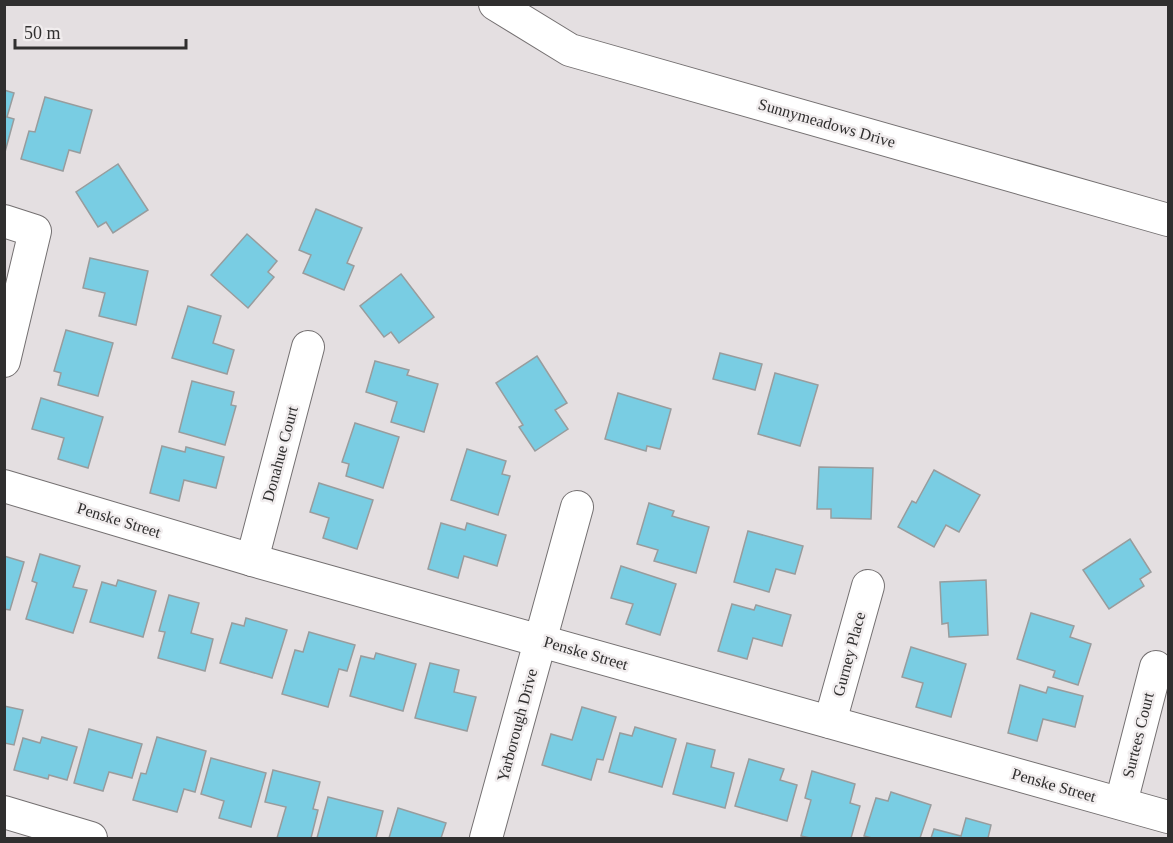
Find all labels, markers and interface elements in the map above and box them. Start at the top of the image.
scale bar [15,12,186,50]
text: 50 m [24,23,61,43]
street label: Sunnymeadows Drive [756,95,897,152]
street label: Donahue Court [259,404,301,504]
street label: Penske Street [75,499,163,541]
street label: Gurney Place [830,610,869,698]
street label: Penske Street [542,633,631,673]
street label: Yarborough Drive [494,667,541,784]
street label: Surtees Court [1119,690,1157,780]
street label: Penske Street [1010,765,1099,805]

